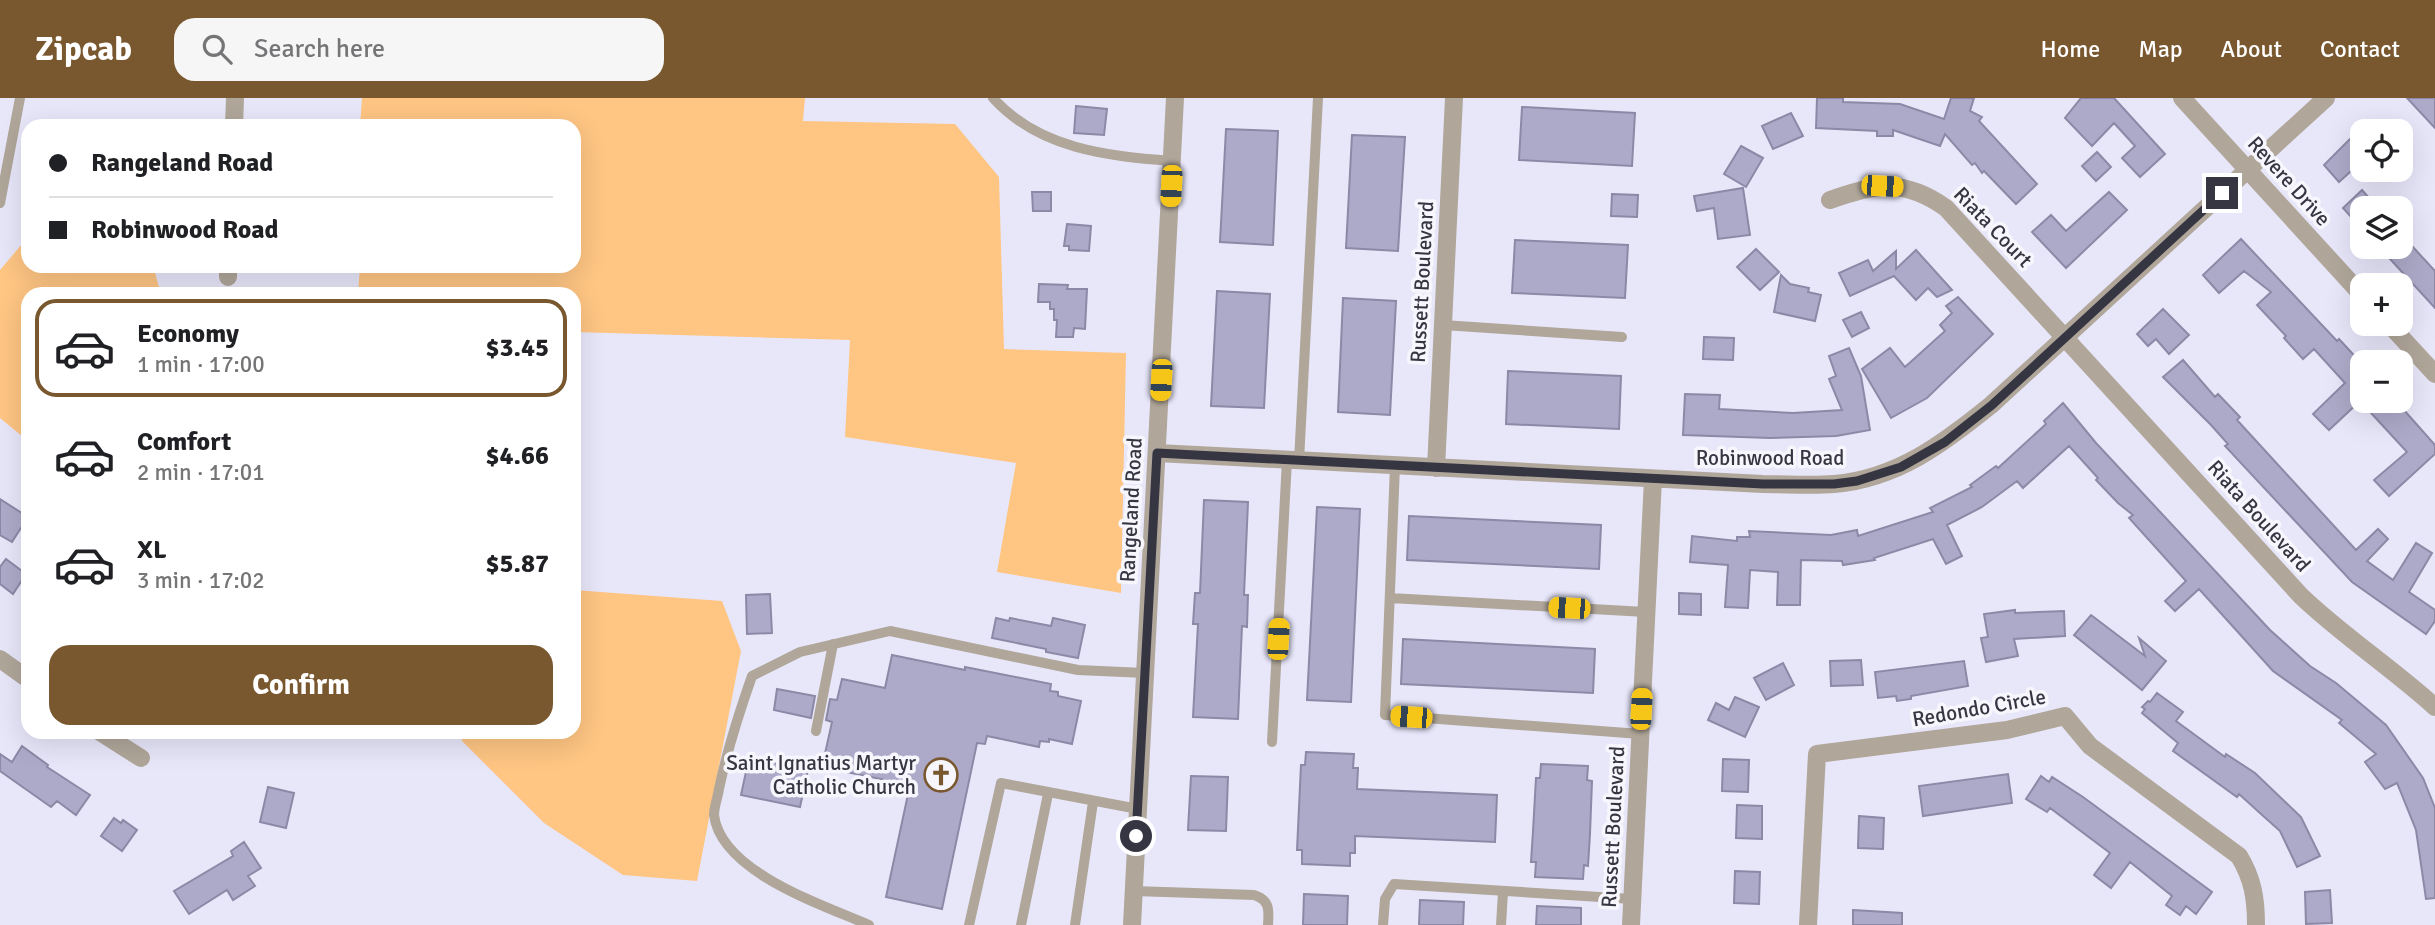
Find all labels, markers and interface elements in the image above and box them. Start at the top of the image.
search box [174,18,664,81]
text: Zipcab [35,29,132,70]
icon: search [198,30,236,68]
text: Search here [254,33,385,65]
text: Home [2040,34,2100,64]
text: Map [2138,34,2183,64]
text: About [2221,34,2282,64]
text: Contact [2320,34,2400,64]
map controls [2350,119,2413,413]
button: locate [2350,119,2413,182]
street label: Revere Drive [2242,131,2336,231]
text: Rangeland Road [91,147,273,179]
car [1160,164,1183,208]
car [1861,174,1904,198]
route end [2206,177,2238,209]
street label: Riata Court [1948,181,2038,273]
button: layers [2350,196,2413,259]
street label: Russett Boulevard [1405,200,1439,364]
text: Robinwood Road [91,214,279,246]
button: + [2350,273,2413,336]
icon: car [53,317,116,380]
text: Economy [137,318,239,350]
text: $3.45 [485,332,549,364]
text: 1 min · 17:00 [137,350,265,379]
button: − [2350,350,2413,413]
car [1150,358,1173,402]
icon: car [53,425,116,488]
text: Comfort [137,426,231,458]
street label: Rangeland Road [1114,437,1148,583]
text: $4.66 [485,440,549,472]
street label: Robinwood Road [1696,445,1844,471]
street label: Riata Boulevard [2202,455,2316,577]
text: 2 min · 17:01 [137,458,265,487]
icon: car [53,533,116,596]
text: XL [137,534,167,566]
text: $5.87 [485,548,549,580]
text: 3 min · 17:02 [137,566,265,595]
car [1548,596,1591,620]
car [1267,617,1290,661]
button: Confirm [49,645,553,725]
street label: Redondo Circle [1910,683,2048,733]
car [1630,687,1653,731]
car [1390,705,1433,729]
street label: Russett Boulevard [1596,745,1630,909]
place label: Saint Ignatius Martyr Catholic Church [726,750,916,800]
church icon: Saint Ignatius Martyr Catholic Church [922,756,960,794]
route start [1120,820,1152,852]

